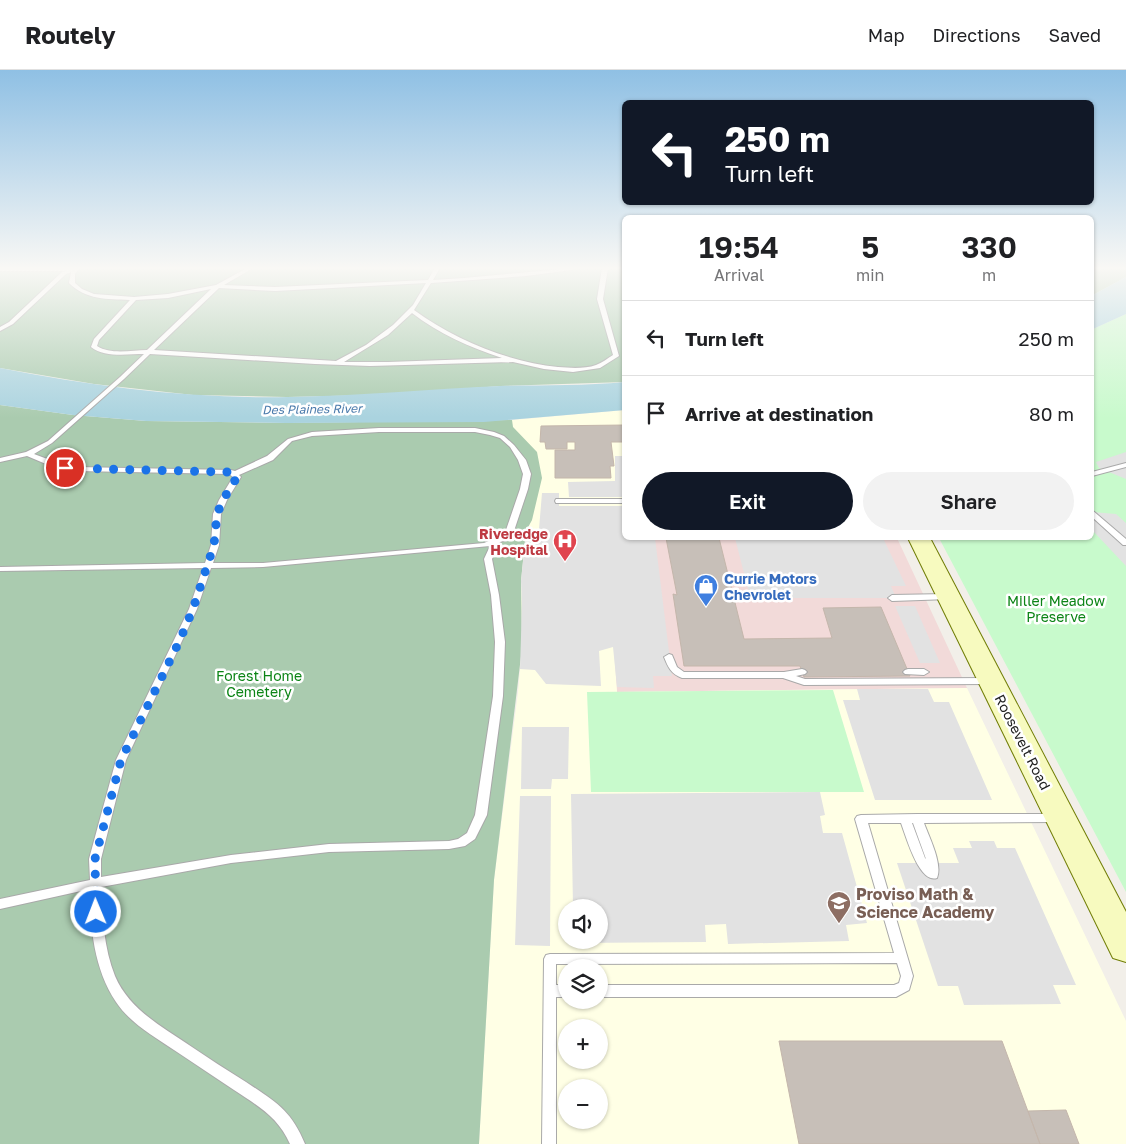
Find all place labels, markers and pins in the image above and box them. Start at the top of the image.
pin [44,447,86,489]
place label: Riveredge Hospital [479,525,548,558]
hospital icon: Riveredge Hospital [552,528,578,562]
place label: Currie Motors Chevrolet [724,570,817,603]
shop icon: Currie Motors Chevrolet [693,573,719,607]
place label: Proviso Math & Science Academy [856,884,995,922]
school or university icon: Proviso Math & Science Academy [826,890,852,924]

